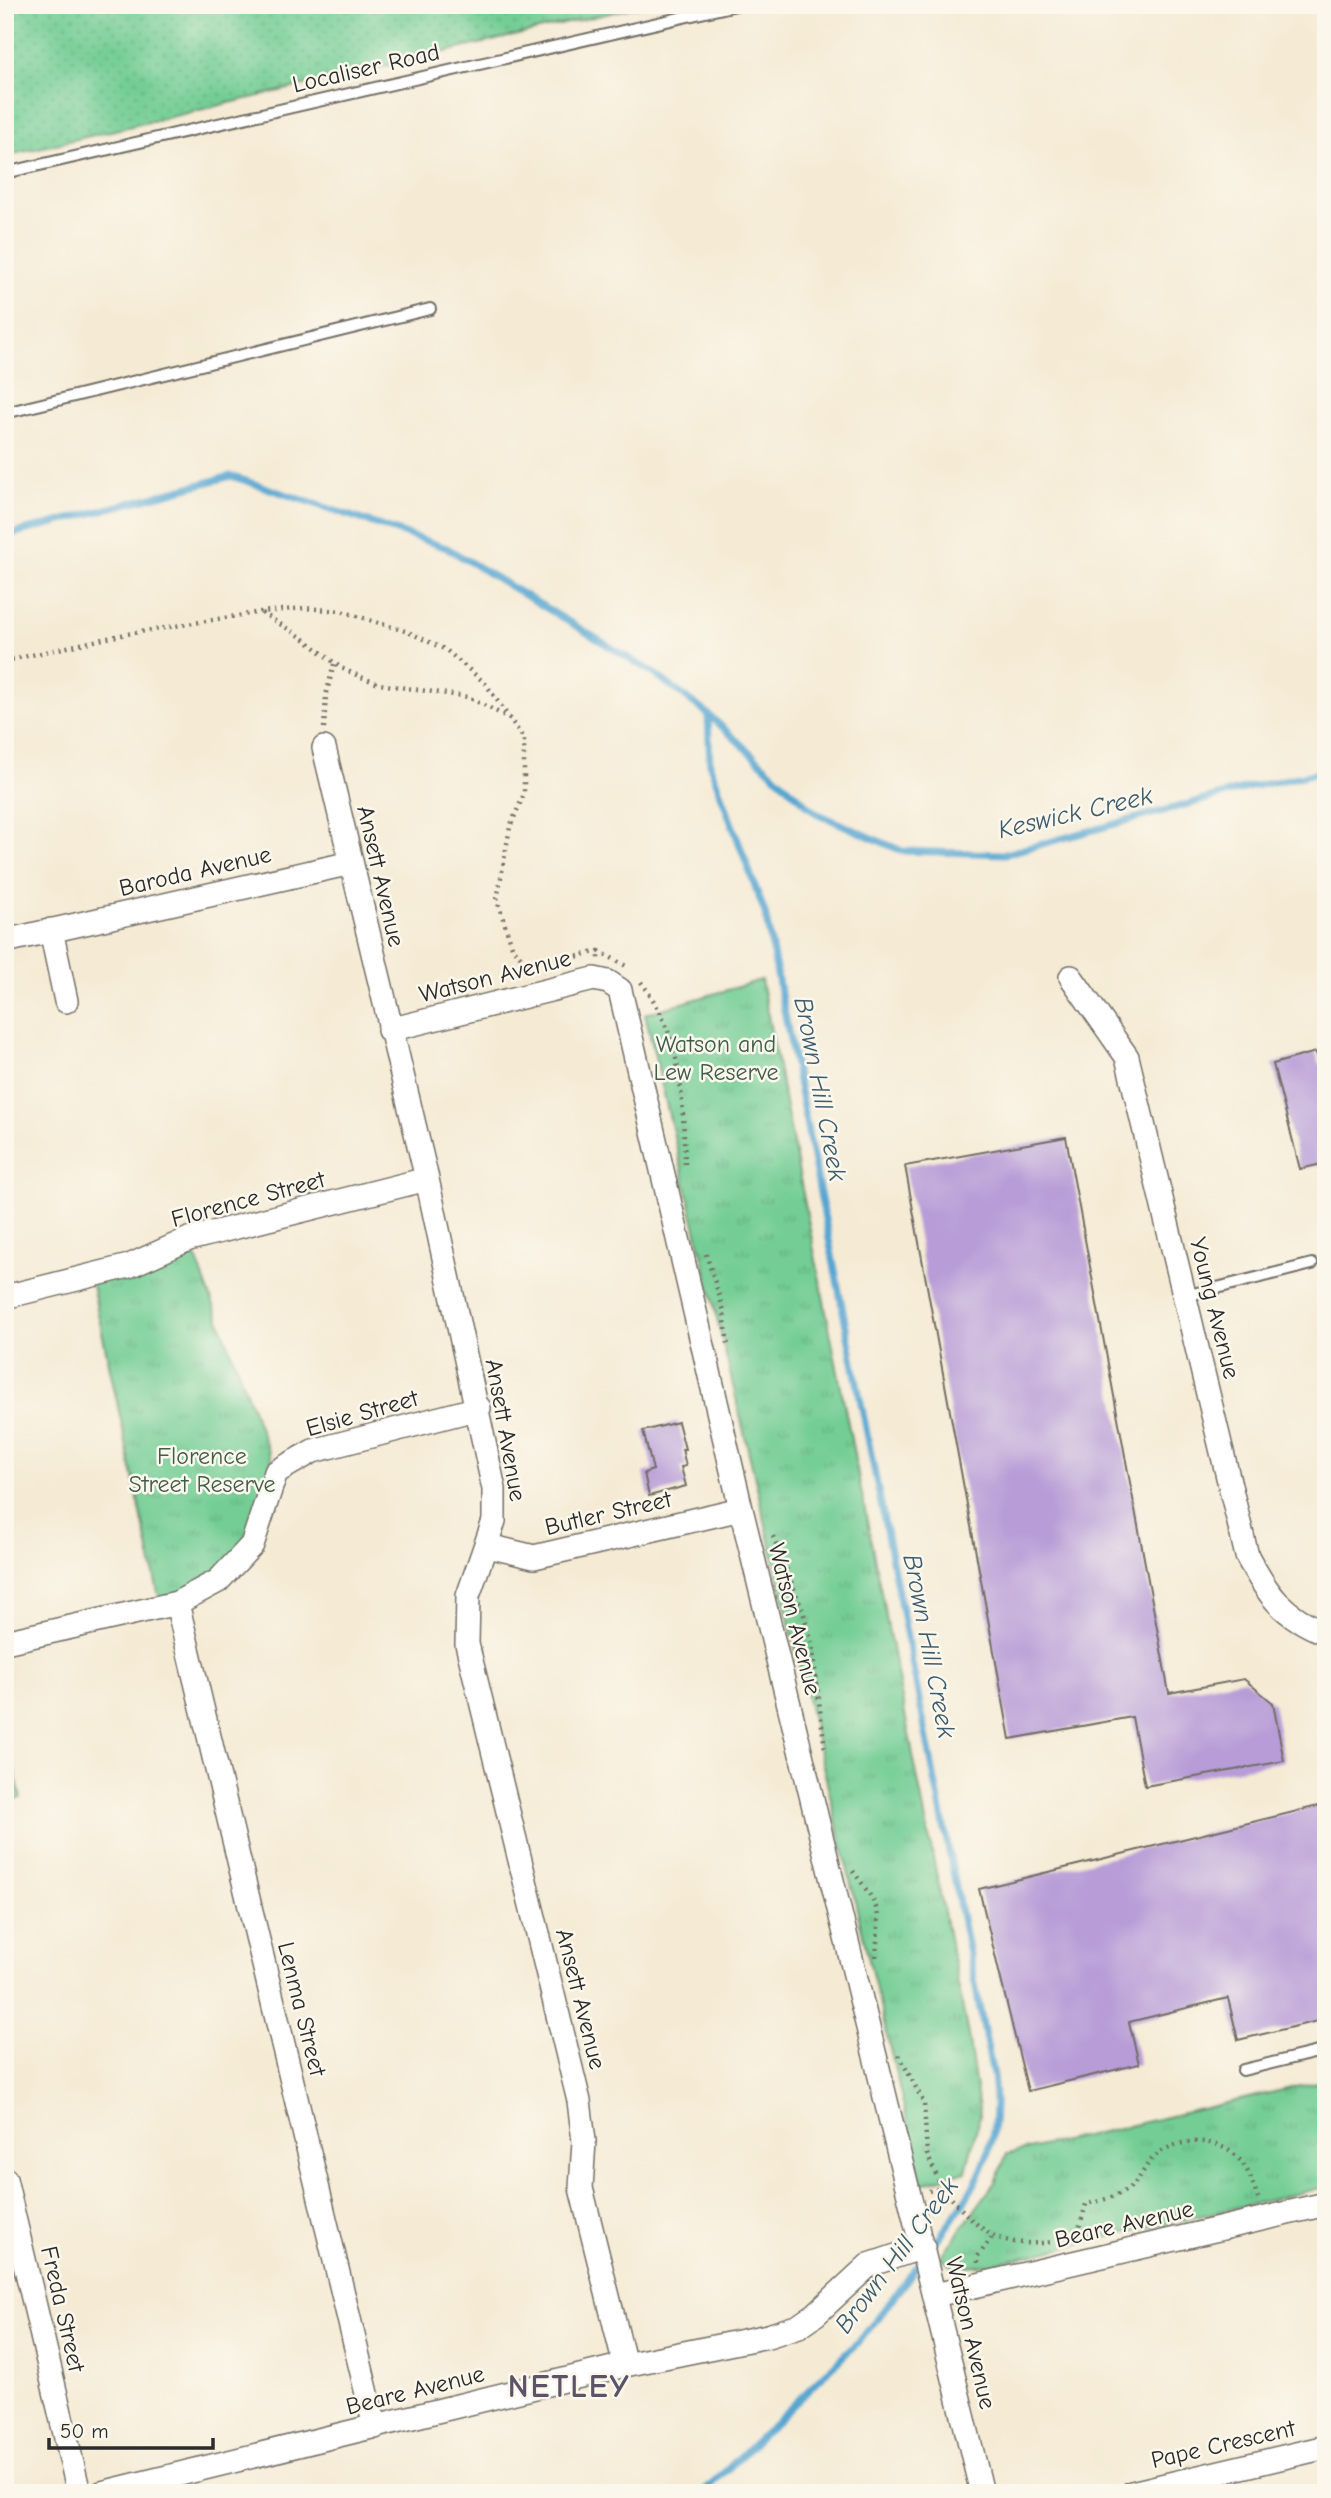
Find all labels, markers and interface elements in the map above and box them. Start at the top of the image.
street label: Localiser Road [290,37,442,99]
water label: Keswick Creek [995,781,1156,845]
street label: Ansett Avenue [351,803,411,949]
street label: Baroda Avenue [116,840,274,902]
street label: Watson Avenue [416,944,574,1008]
water label: Brown Hill Creek [787,995,853,1184]
park label: Watson and Lew Reserve [653,1030,779,1086]
street label: Florence Street [168,1165,329,1233]
street label: Young Avenue [1184,1234,1246,1382]
street label: Ansett Avenue [480,1357,532,1503]
street label: Elsie Street [303,1383,422,1442]
park label: Florence Street Reserve [128,1442,276,1498]
street label: Butler Street [542,1485,675,1541]
street label: Watson Avenue [763,1540,827,1698]
water label: Brown Hill Creek [896,1552,962,1741]
street label: Ansett Avenue [550,1926,612,2072]
street label: Lenma Street [272,1939,332,2080]
water label: Brown Hill Creek [829,2172,965,2339]
street label: Beare Avenue [1052,2194,1196,2254]
street label: Freda Street [35,2243,91,2376]
street label: Watson Avenue [940,2254,1002,2412]
street label: Beare Avenue [343,2359,487,2421]
district label: NETLEY [508,2368,630,2405]
scale bar [49,2407,214,2451]
street label: Pape Crescent [1148,2414,1299,2474]
text: 50 m [60,2419,109,2443]

